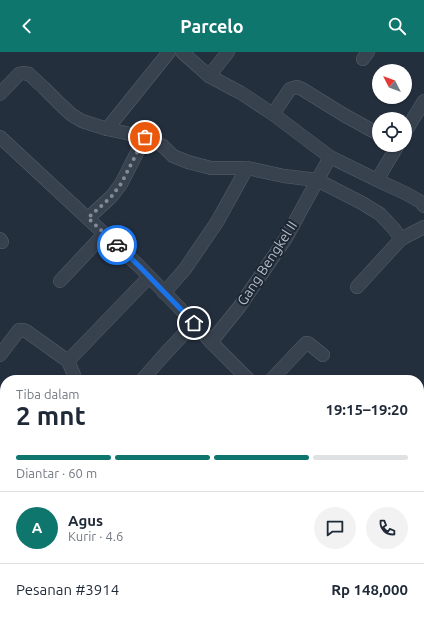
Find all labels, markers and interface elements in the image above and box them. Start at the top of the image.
icon: back [16,15,38,37]
icon: search [386,15,408,37]
text: Parcelo [180,16,244,36]
north arrow [372,64,412,104]
map controls [372,64,412,152]
button: locate [372,112,412,152]
pin [128,120,162,154]
icon: bag [134,126,156,148]
street label: Gang Bengkel II [234,218,300,308]
courier [97,225,137,265]
icon: car [106,234,128,256]
pin [177,306,211,340]
icon: home [183,312,205,334]
text: Tiba dalam [16,387,80,401]
text: 2 mnt [16,401,86,430]
text: 19:15–19:20 [325,401,408,418]
text: Diantar · 60 m [16,466,97,480]
button: chat [314,507,356,549]
button: phone [366,507,408,549]
text: Agus [68,512,103,529]
text: A [32,519,42,536]
text: Kurir · 4.6 [68,529,123,543]
text: Pesanan #3914 [16,581,119,598]
text: Rp 148,000 [331,581,408,598]

